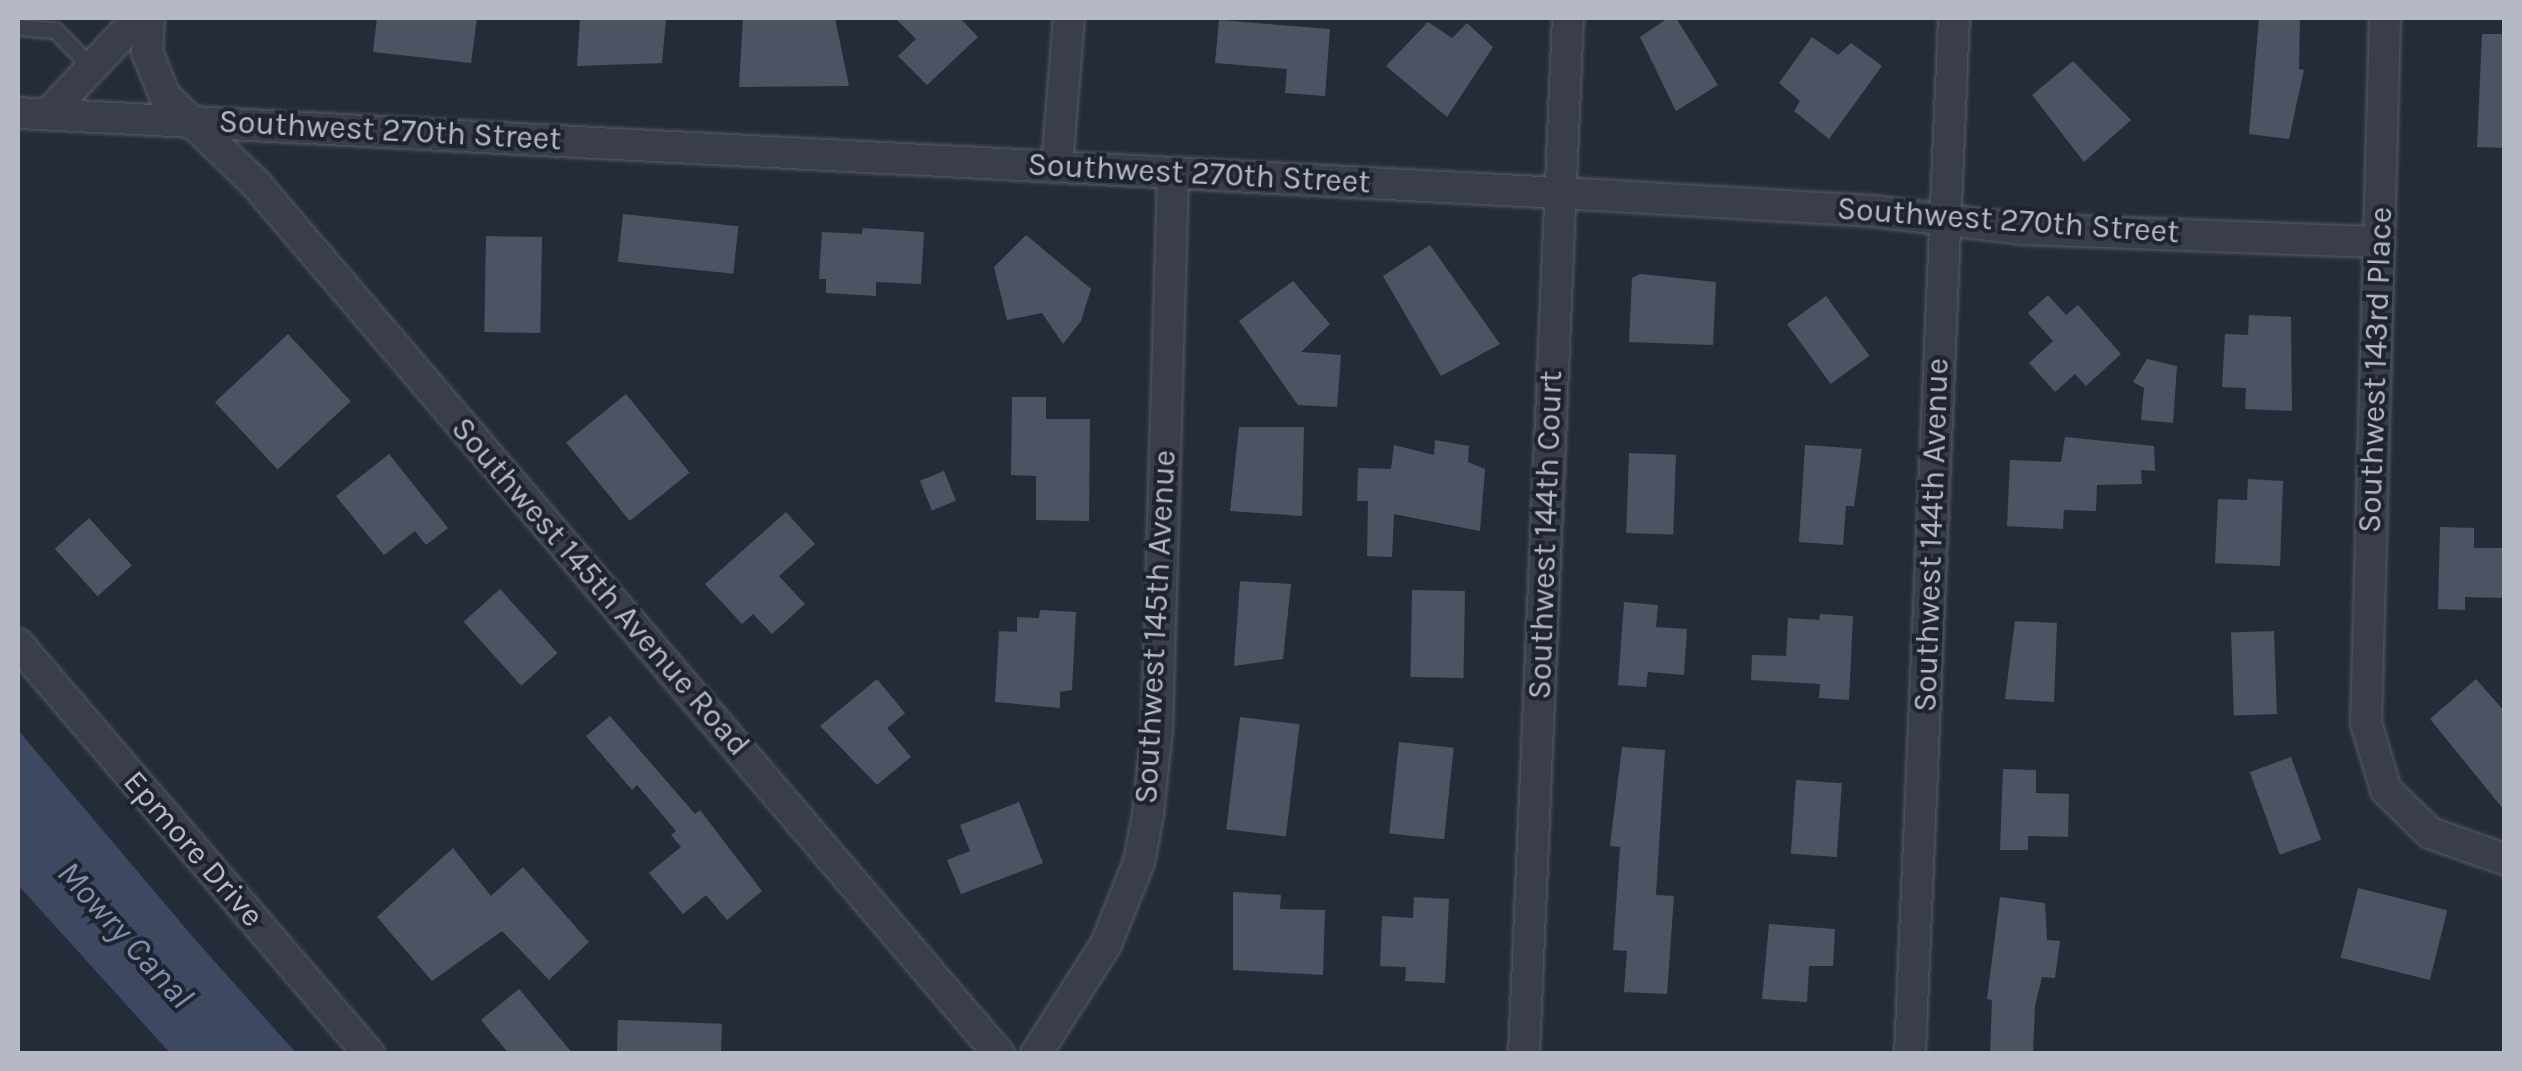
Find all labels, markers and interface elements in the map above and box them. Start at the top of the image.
street label: Southwest 270th Street [218,103,562,159]
street label: Southwest 270th Street [1027,146,1371,202]
street label: Southwest 270th Street [1836,190,2180,252]
street label: Southwest 143rd Place [2351,206,2401,534]
street label: Southwest 144th Avenue [1907,357,1957,713]
street label: Southwest 144th Court [1521,370,1571,700]
street label: Southwest 145th Avenue Road [443,410,757,764]
street label: Southwest 145th Avenue [1128,449,1184,805]
street label: Epmore Drive [115,763,271,935]
water label: Mowry Canal [48,853,202,1017]

